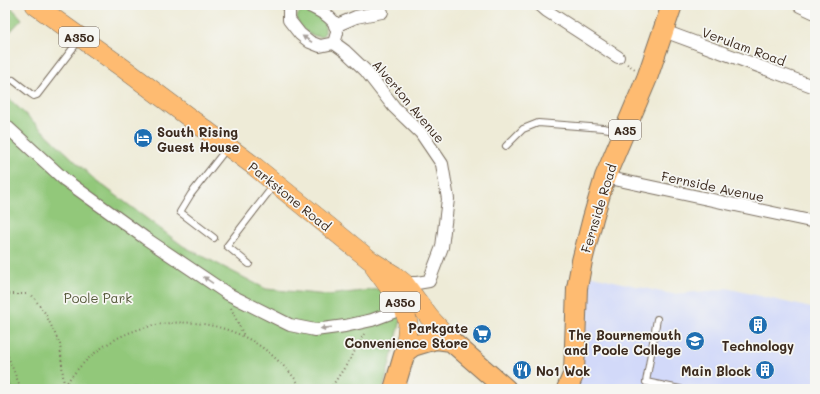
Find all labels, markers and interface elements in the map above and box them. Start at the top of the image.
street label: Verulam Road [700,23,788,69]
road number: A350 [59,27,99,47]
one-way arrow [302,35,313,43]
street label: Alverton Avenue [369,56,449,146]
road number: A35 [609,120,641,140]
place label: South Rising Guest House [157,123,240,155]
hotel icon: South Rising Guest House [132,127,154,149]
street label: Parkstone Road [245,158,335,234]
street label: Fernside Road [576,161,620,255]
street label: Fernside Avenue [660,167,766,205]
one-way arrow [202,276,213,284]
park label: Poole Park [64,289,132,306]
road number: A350 [380,292,420,312]
building icon: Technology [747,314,769,336]
place label: Parkgate Convenience Store [345,319,468,351]
supermarket icon: Parkgate Convenience Store [471,323,493,345]
one-way arrow [320,325,332,331]
place label: The Bournemouth and Poole College [564,326,681,358]
school or university icon: The Bournemouth and Poole College [684,330,706,352]
place label: Technology [722,337,794,355]
restaurant icon: No1 Wok [511,359,533,381]
building icon: Main Block [754,359,776,381]
place label: No1 Wok [536,362,590,379]
place label: Main Block [681,362,751,379]

